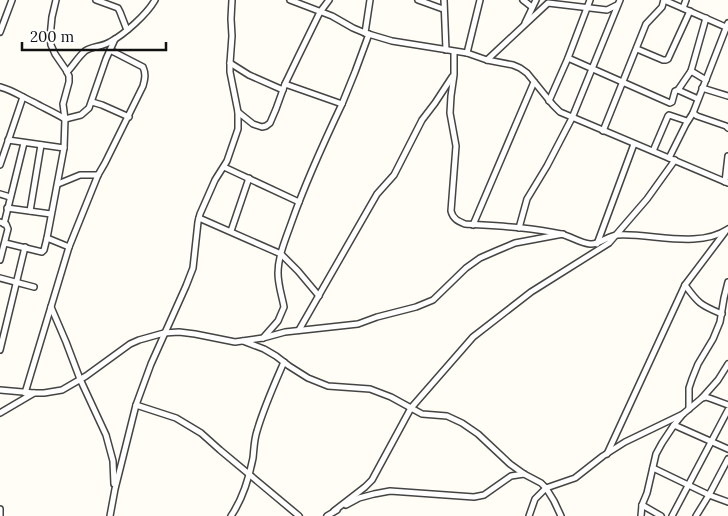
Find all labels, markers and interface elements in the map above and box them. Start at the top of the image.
scale bar [22,20,166,52]
text: 200 m [30,27,74,46]

